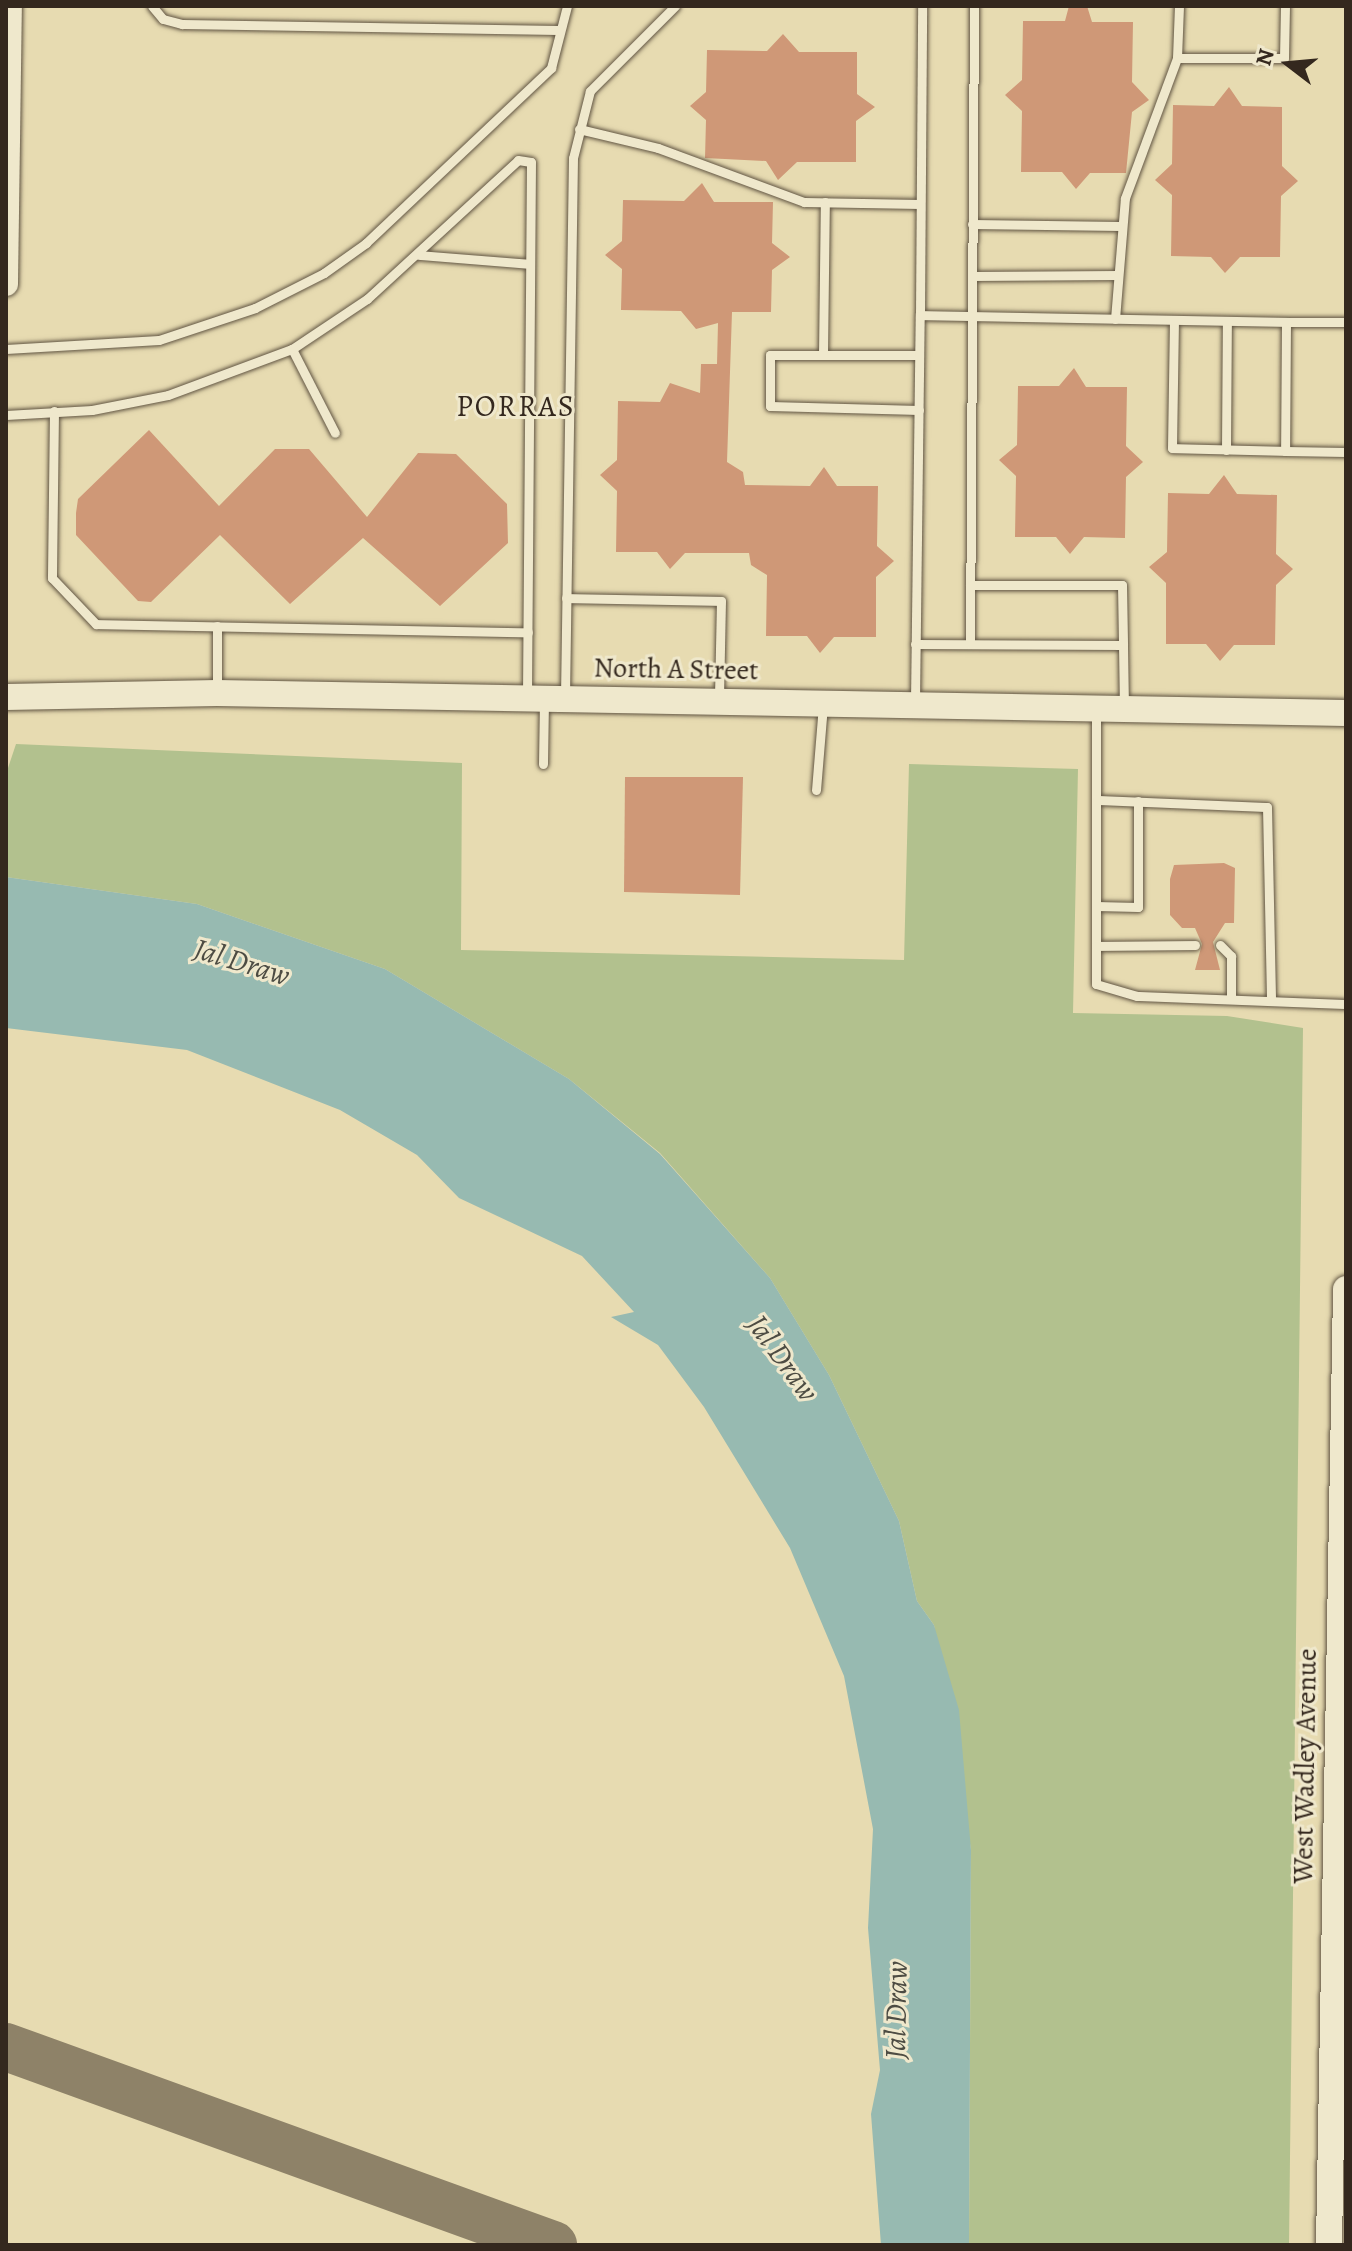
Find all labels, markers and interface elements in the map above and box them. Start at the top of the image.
north arrow [1248,24,1328,104]
text: N [1248,46,1282,69]
district label: PORRAS [456,388,576,424]
street label: North A Street [593,651,759,687]
water label: Jal Draw [190,930,294,994]
water label: Jal Draw [740,1308,826,1408]
street label: West Wadley Avenue [1286,1648,1324,1884]
water label: Jal Draw [877,1961,915,2059]

